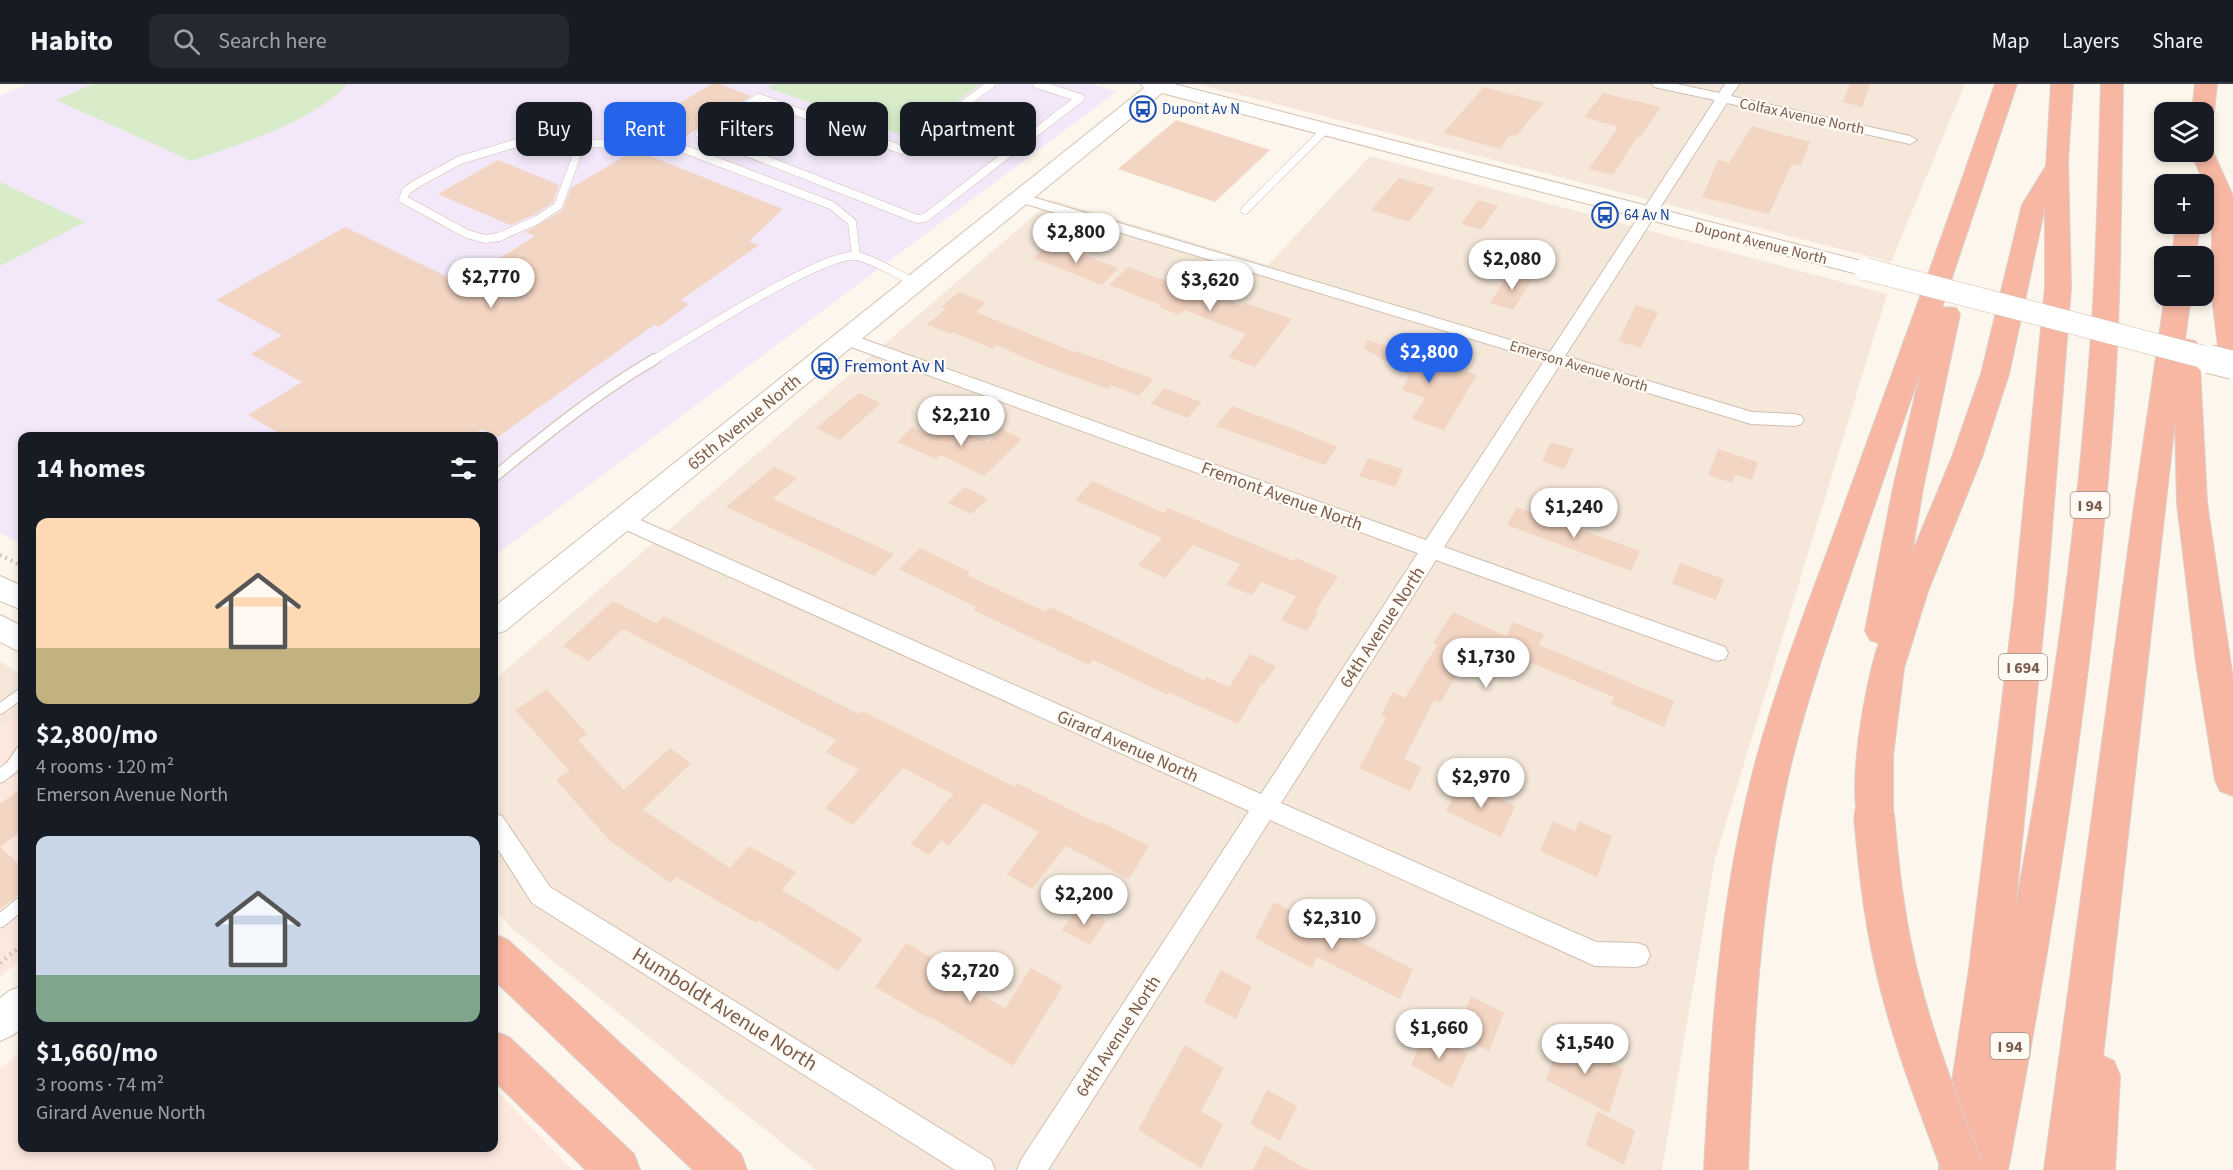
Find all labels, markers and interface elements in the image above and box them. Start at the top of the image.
search box [149,14,569,68]
text: Habito [30,21,113,61]
icon: search [170,25,203,58]
text: Search here [218,25,327,57]
text: Map [1992,26,2029,56]
text: Layers [2062,26,2119,56]
text: Share [2152,26,2203,56]
street label: Colfax Avenue North [1737,93,1866,140]
bus stop icon: Dupont Av N [1128,94,1158,124]
place label: Dupont Av N [1162,99,1240,120]
chip: Buy [516,102,592,156]
chip: Rent [604,102,686,156]
chip: Filters [698,102,794,156]
chip: New [806,102,888,156]
chip: Apartment [900,102,1036,156]
map controls [2154,102,2214,306]
button: layers [2154,102,2214,162]
button: + [2154,174,2214,234]
bus stop icon: 64 Av N [1590,200,1620,230]
place label: 64 Av N [1624,205,1670,226]
pin: $2,800 [1027,213,1125,264]
street label: Dupont Avenue North [1693,217,1829,270]
text: $2,800 [1047,218,1105,246]
pin: $2,080 [1463,240,1561,291]
text: $2,080 [1483,245,1541,273]
button: − [2154,246,2214,306]
pin: $2,770 [442,258,540,309]
pin: $3,620 [1161,261,1259,312]
text: $2,770 [462,263,520,291]
text: $3,620 [1181,266,1239,294]
pin: $2,800 [1380,333,1478,384]
street label: Emerson Avenue North [1507,335,1651,398]
text: $2,800 [1400,338,1458,366]
bus stop icon: Fremont Av N [810,351,840,381]
place label: Fremont Av N [844,354,945,379]
street label: 65th Avenue North [682,369,807,476]
pin: $2,210 [912,396,1010,447]
text: $2,210 [932,401,990,429]
text: 14 homes [36,450,145,487]
icon: filters [447,452,480,485]
street label: Fremont Avenue North [1198,456,1366,537]
pin: $1,240 [1525,488,1623,539]
road number: I 94 [2070,492,2110,518]
text: $1,240 [1545,493,1603,521]
icon: home [204,557,312,665]
street label: 64th Avenue North [1334,562,1431,693]
pin: $1,730 [1437,638,1535,689]
text: $1,730 [1457,643,1515,671]
road number: I 694 [1999,654,2047,680]
street label: Girard Avenue North [1053,704,1203,789]
text: $2,800/mo [36,716,158,753]
text: 4 rooms · 120 m² [36,753,174,781]
pin: $2,970 [1432,758,1530,809]
text: $2,970 [1452,763,1510,791]
text: Emerson Avenue North [36,781,228,809]
icon: home [204,875,312,983]
pin: $2,200 [1035,875,1133,926]
text: $2,200 [1055,880,1113,908]
pin: $2,310 [1283,899,1381,950]
text: $2,310 [1303,904,1361,932]
street label: Humboldt Avenue North [627,940,823,1078]
pin: $2,720 [921,952,1019,1003]
text: $2,720 [941,957,999,985]
street label: 64th Avenue North [1070,971,1167,1102]
pin: $1,660 [1390,1009,1488,1060]
text: $1,660 [1410,1014,1468,1042]
pin: $1,540 [1536,1024,1634,1075]
text: $1,540 [1556,1029,1614,1057]
road number: I 94 [1990,1033,2030,1059]
text: $1,660/mo [36,1034,158,1071]
text: 3 rooms · 74 m² [36,1071,164,1099]
text: Girard Avenue North [36,1099,206,1127]

